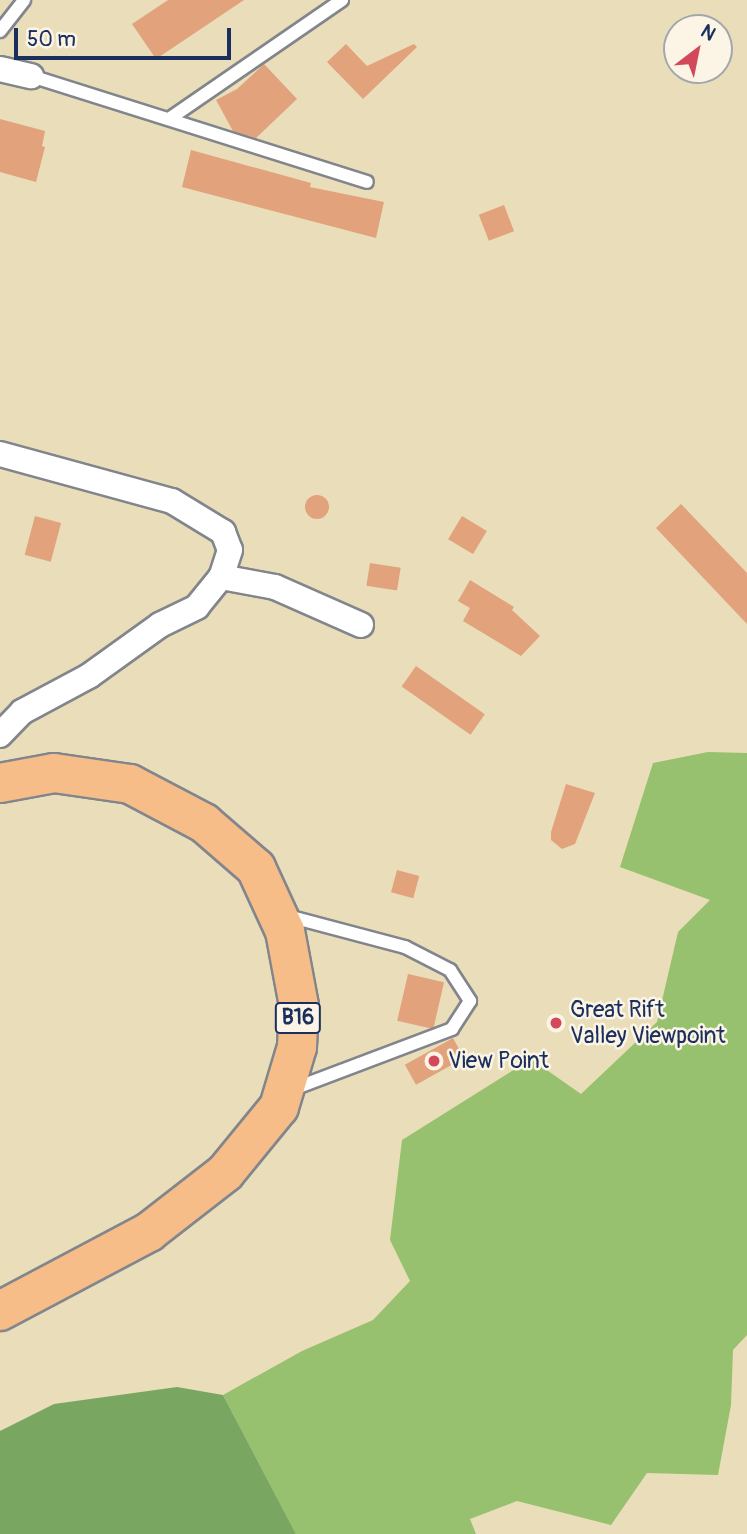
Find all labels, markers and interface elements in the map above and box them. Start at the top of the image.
scale bar [18,14,234,58]
north arrow [663,14,733,84]
text: N [696,19,720,46]
text: 50 m [27,26,76,53]
place label: Great Rift Valley Viewpoint [570,996,725,1050]
road number: B16 [274,1000,322,1036]
marker: Great Rift Valley Viewpoint [548,1015,564,1031]
place label: View Point [448,1047,549,1075]
marker: View Point [426,1053,442,1069]

